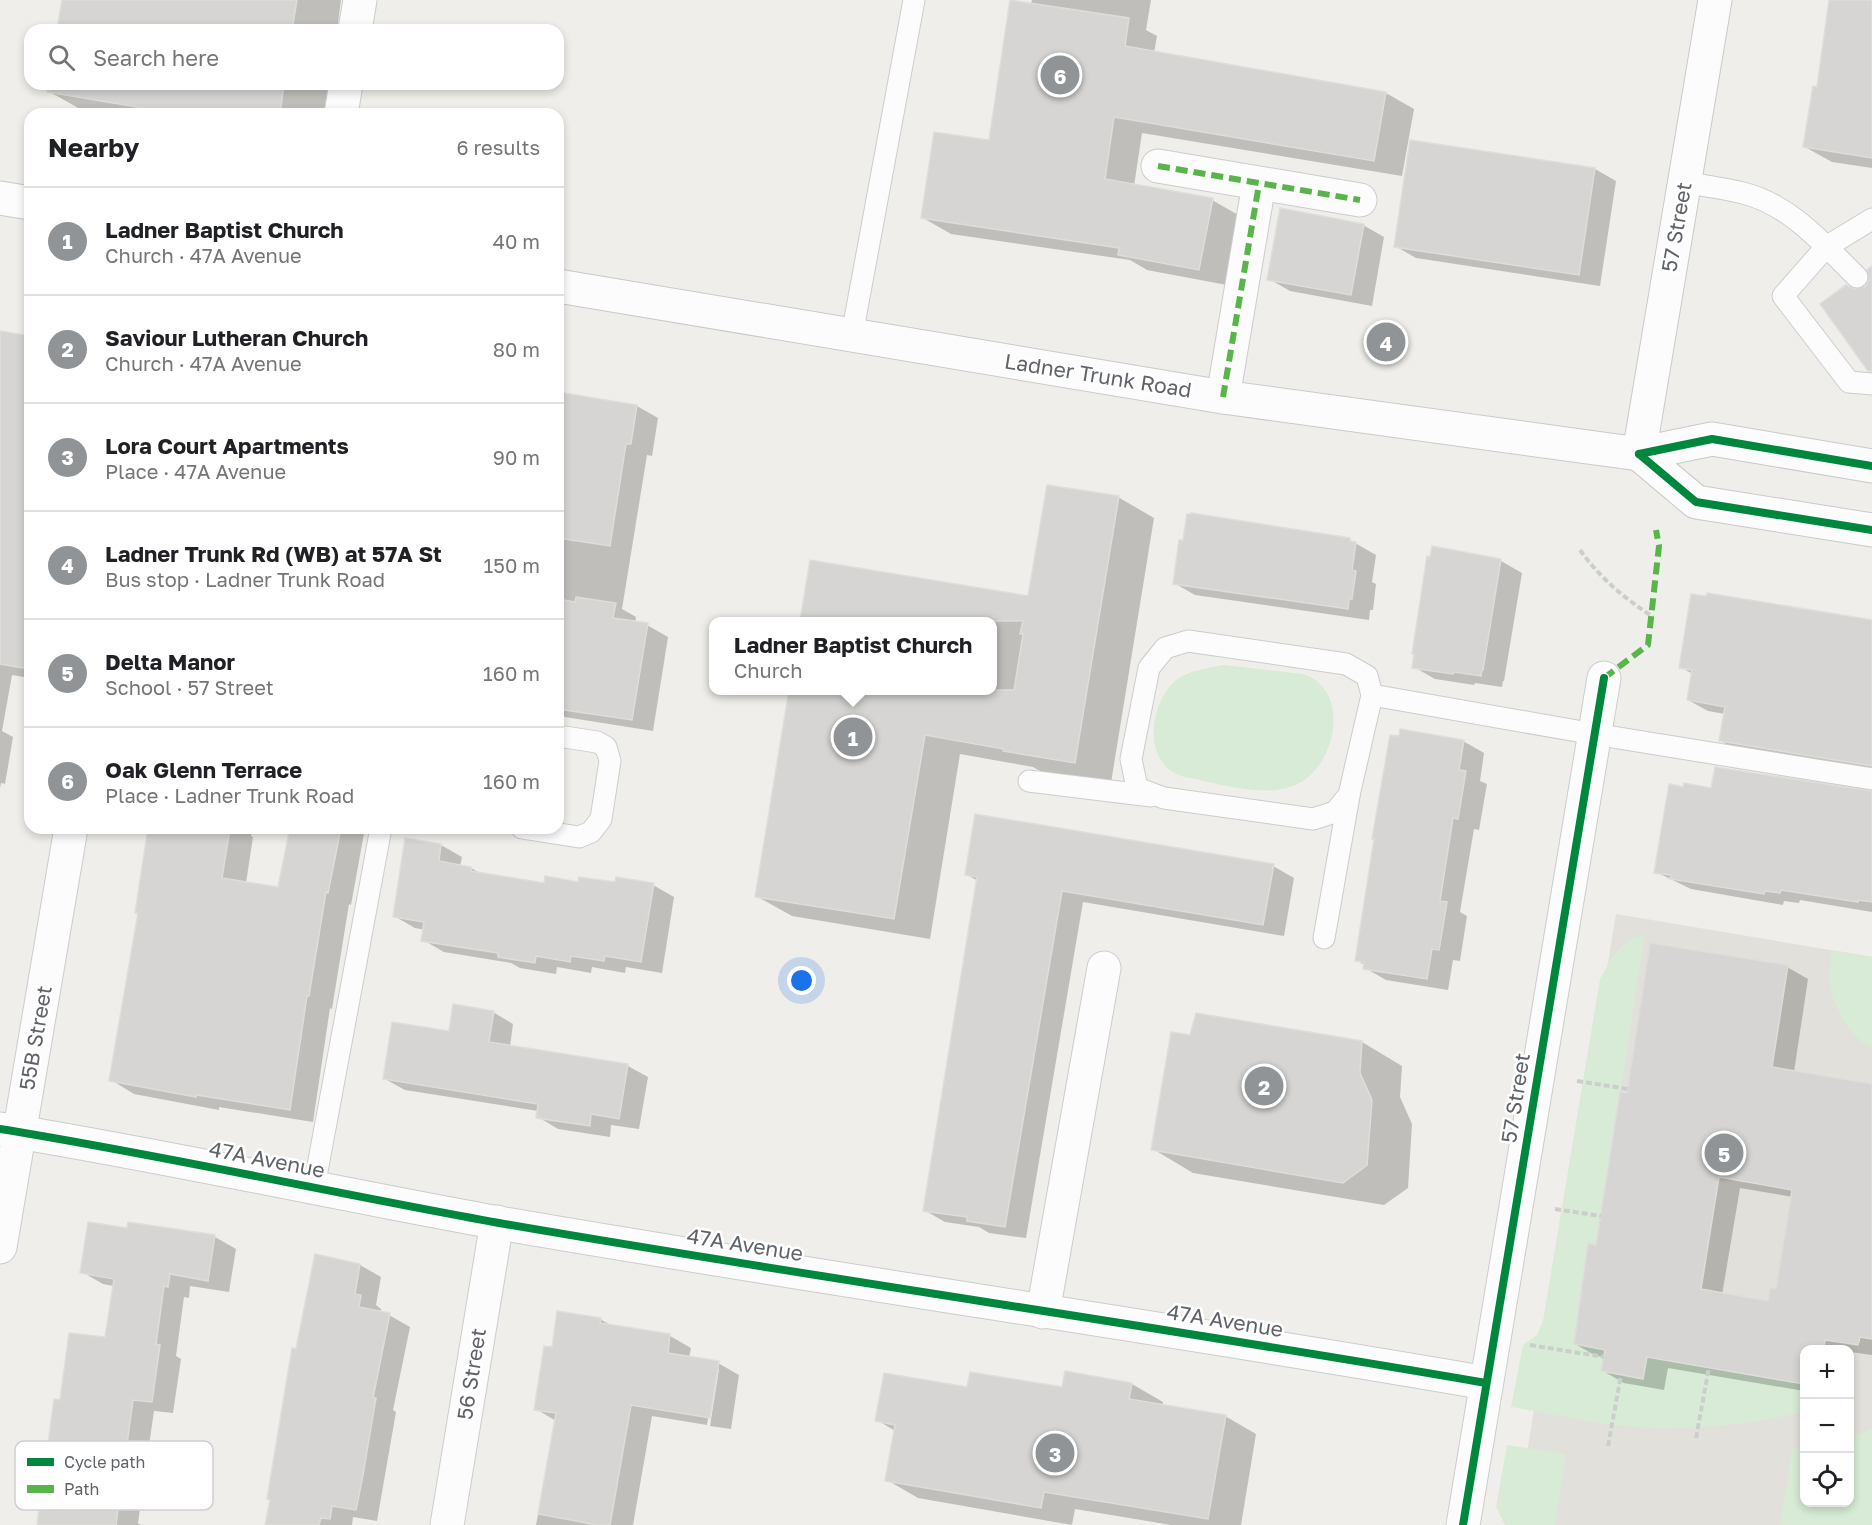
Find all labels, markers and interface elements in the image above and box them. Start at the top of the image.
search box [24,24,564,90]
icon: search [45,41,78,74]
text: Search here [93,44,219,71]
pin: 6 [1040,52,1080,98]
text: Nearby [48,132,139,163]
text: 6 results [456,135,540,159]
street label: 57 Street [1655,180,1697,274]
text: Ladner Baptist Church [105,216,344,243]
text: 1 [62,229,73,253]
text: 40 m [493,229,540,253]
text: Church · 47A Avenue [105,243,302,267]
pin: 4 [1366,320,1406,364]
text: Saviour Lutheran Church [105,324,368,351]
text: 2 [61,337,74,361]
text: 80 m [493,337,540,361]
street label: Ladner Trunk Road [1003,347,1194,403]
text: Church · 47A Avenue [105,351,302,375]
text: Lora Court Apartments [105,432,349,459]
text: 3 [61,445,74,469]
text: 90 m [493,445,540,469]
text: Place · 47A Avenue [105,459,286,483]
text: Ladner Trunk Rd (WB) at 57A St [105,540,442,567]
text: 4 [61,553,74,577]
text: 150 m [484,553,540,577]
text: Bus stop · Ladner Trunk Road [105,567,385,591]
popup [709,617,997,695]
text: Ladner Baptist Church [734,631,972,658]
text: Delta Manor [105,648,235,675]
text: Church [734,658,802,682]
text: 5 [61,661,74,685]
text: 160 m [483,661,540,685]
text: School · 57 Street [105,675,274,699]
pin: 1 [834,714,872,760]
text: Oak Glenn Terrace [105,756,302,783]
text: 6 [61,769,74,793]
text: 160 m [483,769,540,793]
text: Place · Ladner Trunk Road [105,783,354,807]
your location [787,966,816,995]
street label: 55B Street [13,983,57,1092]
street label: 57 Street [1495,1051,1535,1145]
pin: 2 [1244,1064,1284,1108]
pin: 5 [1704,1130,1744,1176]
street label: 47A Avenue [207,1135,327,1183]
street label: 47A Avenue [685,1222,805,1266]
street label: 47A Avenue [1165,1298,1285,1342]
street label: 56 Street [451,1326,491,1421]
map controls [1800,1345,1854,1507]
button: + [1800,1345,1854,1399]
button: − [1800,1399,1854,1453]
pin: 3 [1036,1430,1074,1476]
legend [15,1441,213,1510]
text: Cycle path [64,1452,145,1472]
button: locate [1800,1453,1854,1507]
text: Path [64,1479,99,1499]

